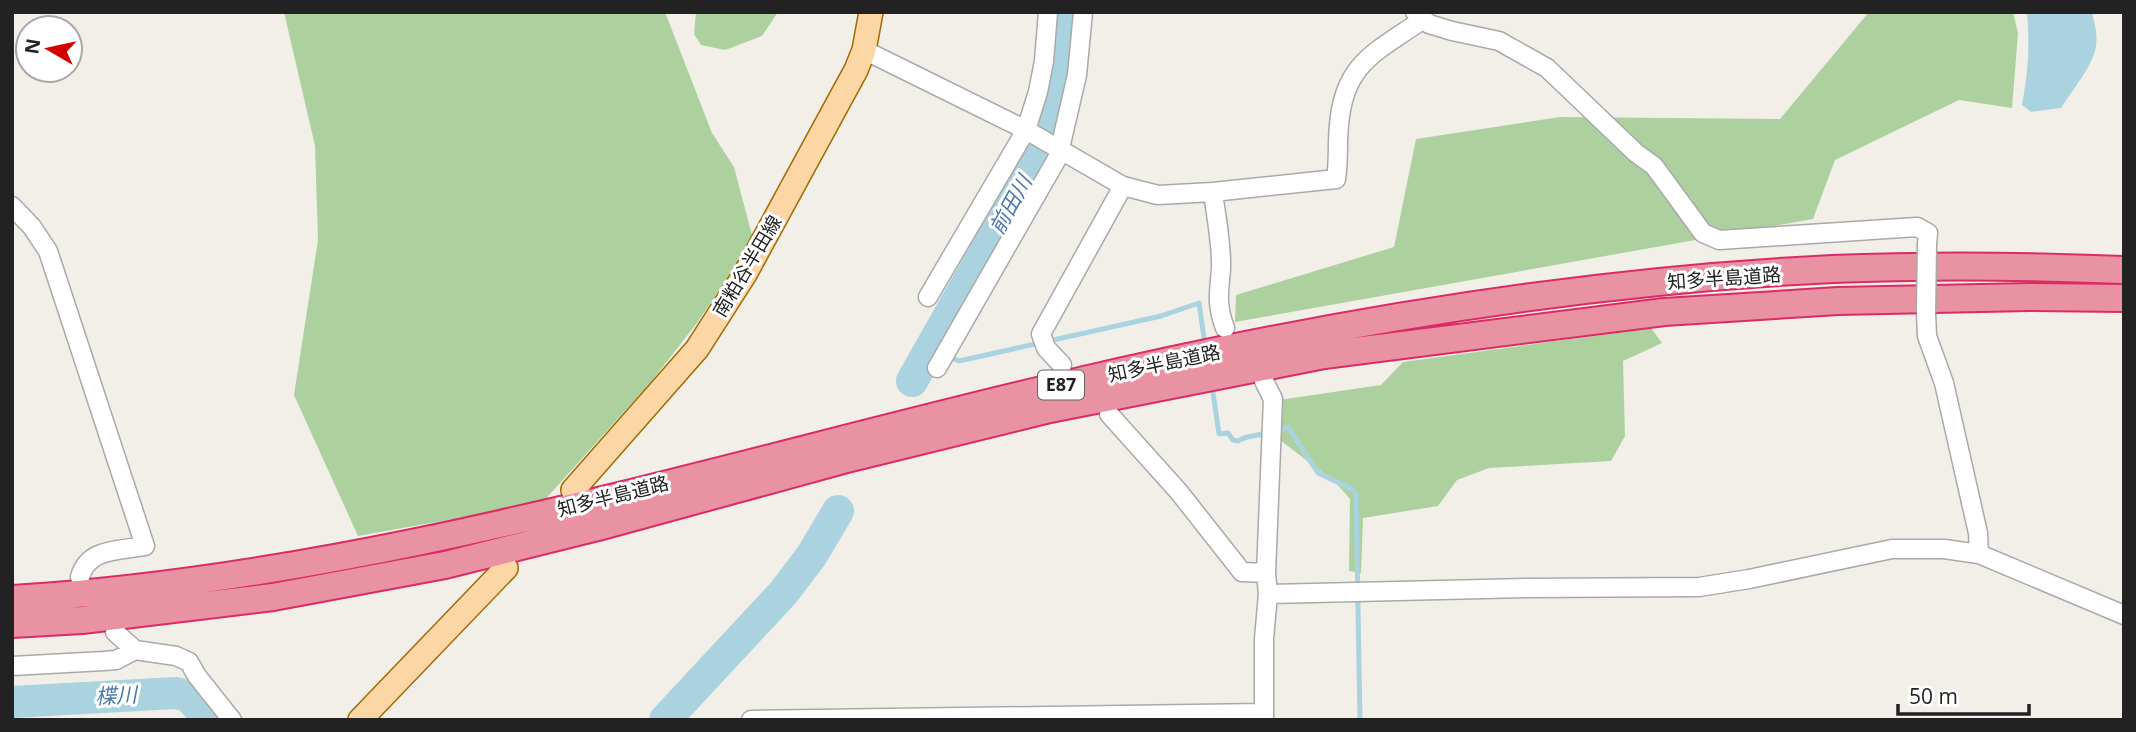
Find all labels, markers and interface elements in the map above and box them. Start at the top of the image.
north arrow [14,14,84,84]
text: N [18,37,46,56]
water label: 前田川 [983,168,1039,239]
street label: 南粕谷半田線 [706,210,788,322]
street label: 知多半島道路 [1666,261,1782,295]
street label: 知多半島道路 [1106,338,1222,388]
road number: E87 [1038,370,1084,400]
street label: 知多半島道路 [555,470,671,522]
scale bar [1898,672,2029,716]
water label: 楪川 [94,680,140,710]
text: 50 m [1909,682,1958,710]

